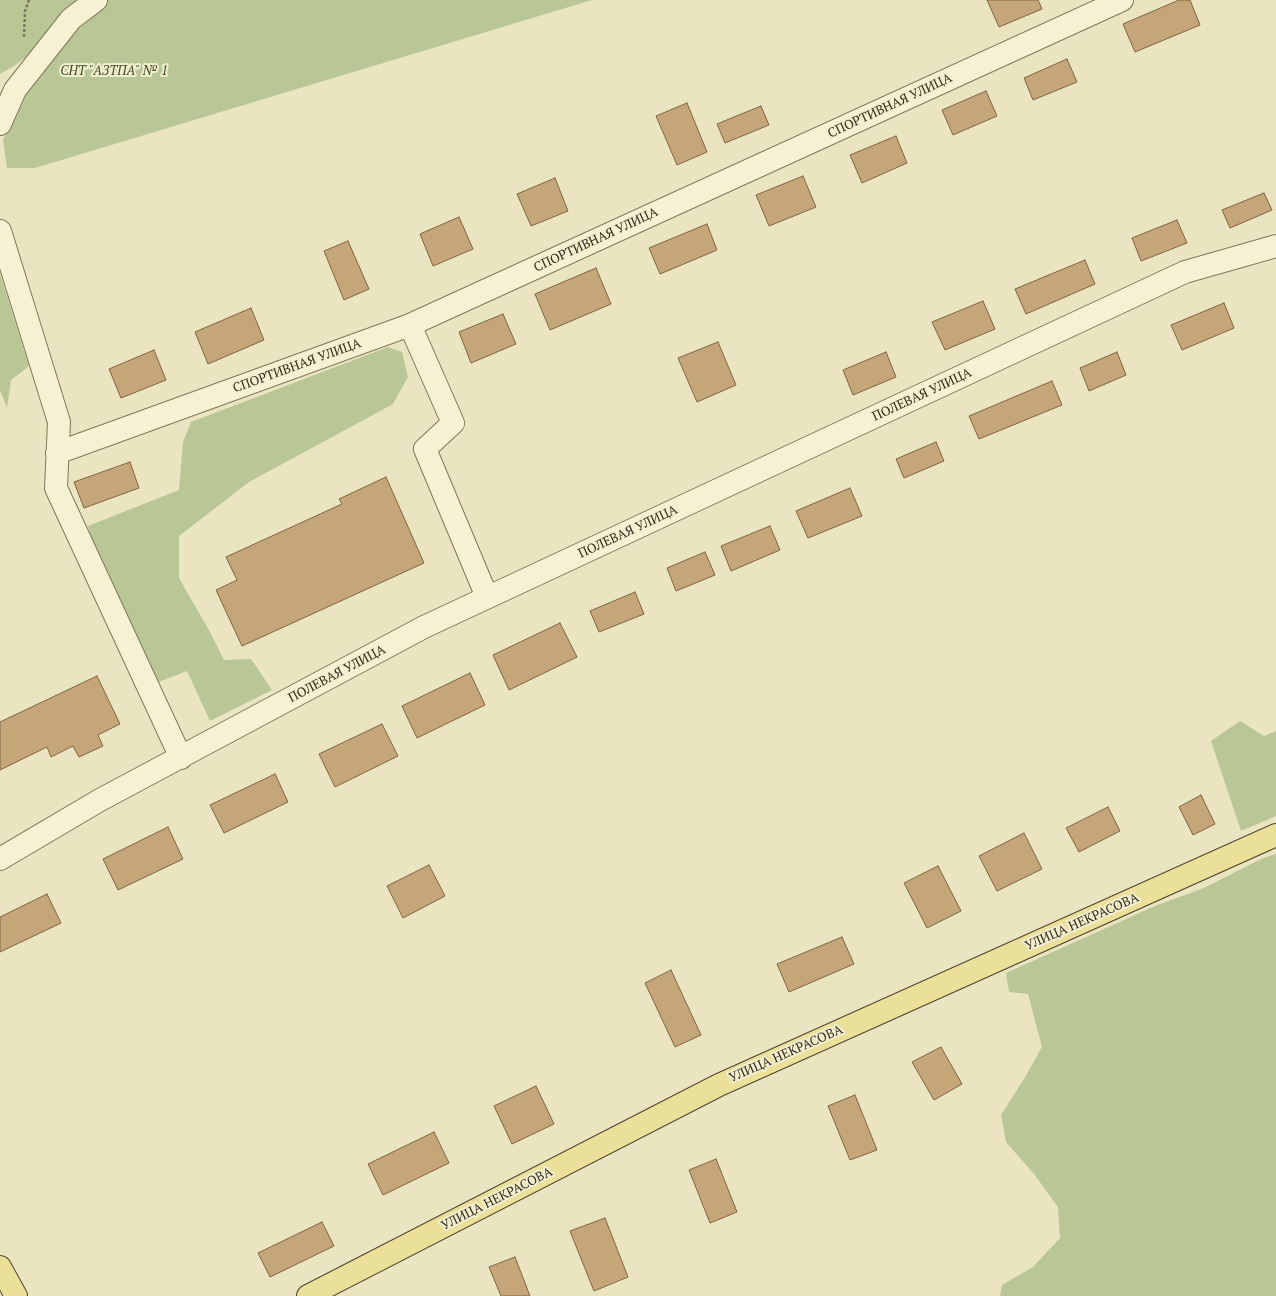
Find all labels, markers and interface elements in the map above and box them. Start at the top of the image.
park label: СНТ "АЗТПА" № 1 [60,63,168,79]
street label: СПОРТИВНАЯ УЛИЦА [825,70,955,142]
street label: СПОРТИВНАЯ УЛИЦА [531,204,661,276]
street label: СПОРТИВНАЯ УЛИЦА [231,336,363,396]
street label: ПОЛЕВАЯ УЛИЦА [870,365,974,425]
street label: ПОЛЕВАЯ УЛИЦА [576,502,680,562]
street label: ПОЛЕВАЯ УЛИЦА [286,642,388,706]
street label: УЛИЦА НЕКРАСОВА [1023,890,1141,954]
street label: УЛИЦА НЕКРАСОВА [727,1022,845,1086]
street label: УЛИЦА НЕКРАСОВА [439,1164,555,1234]

